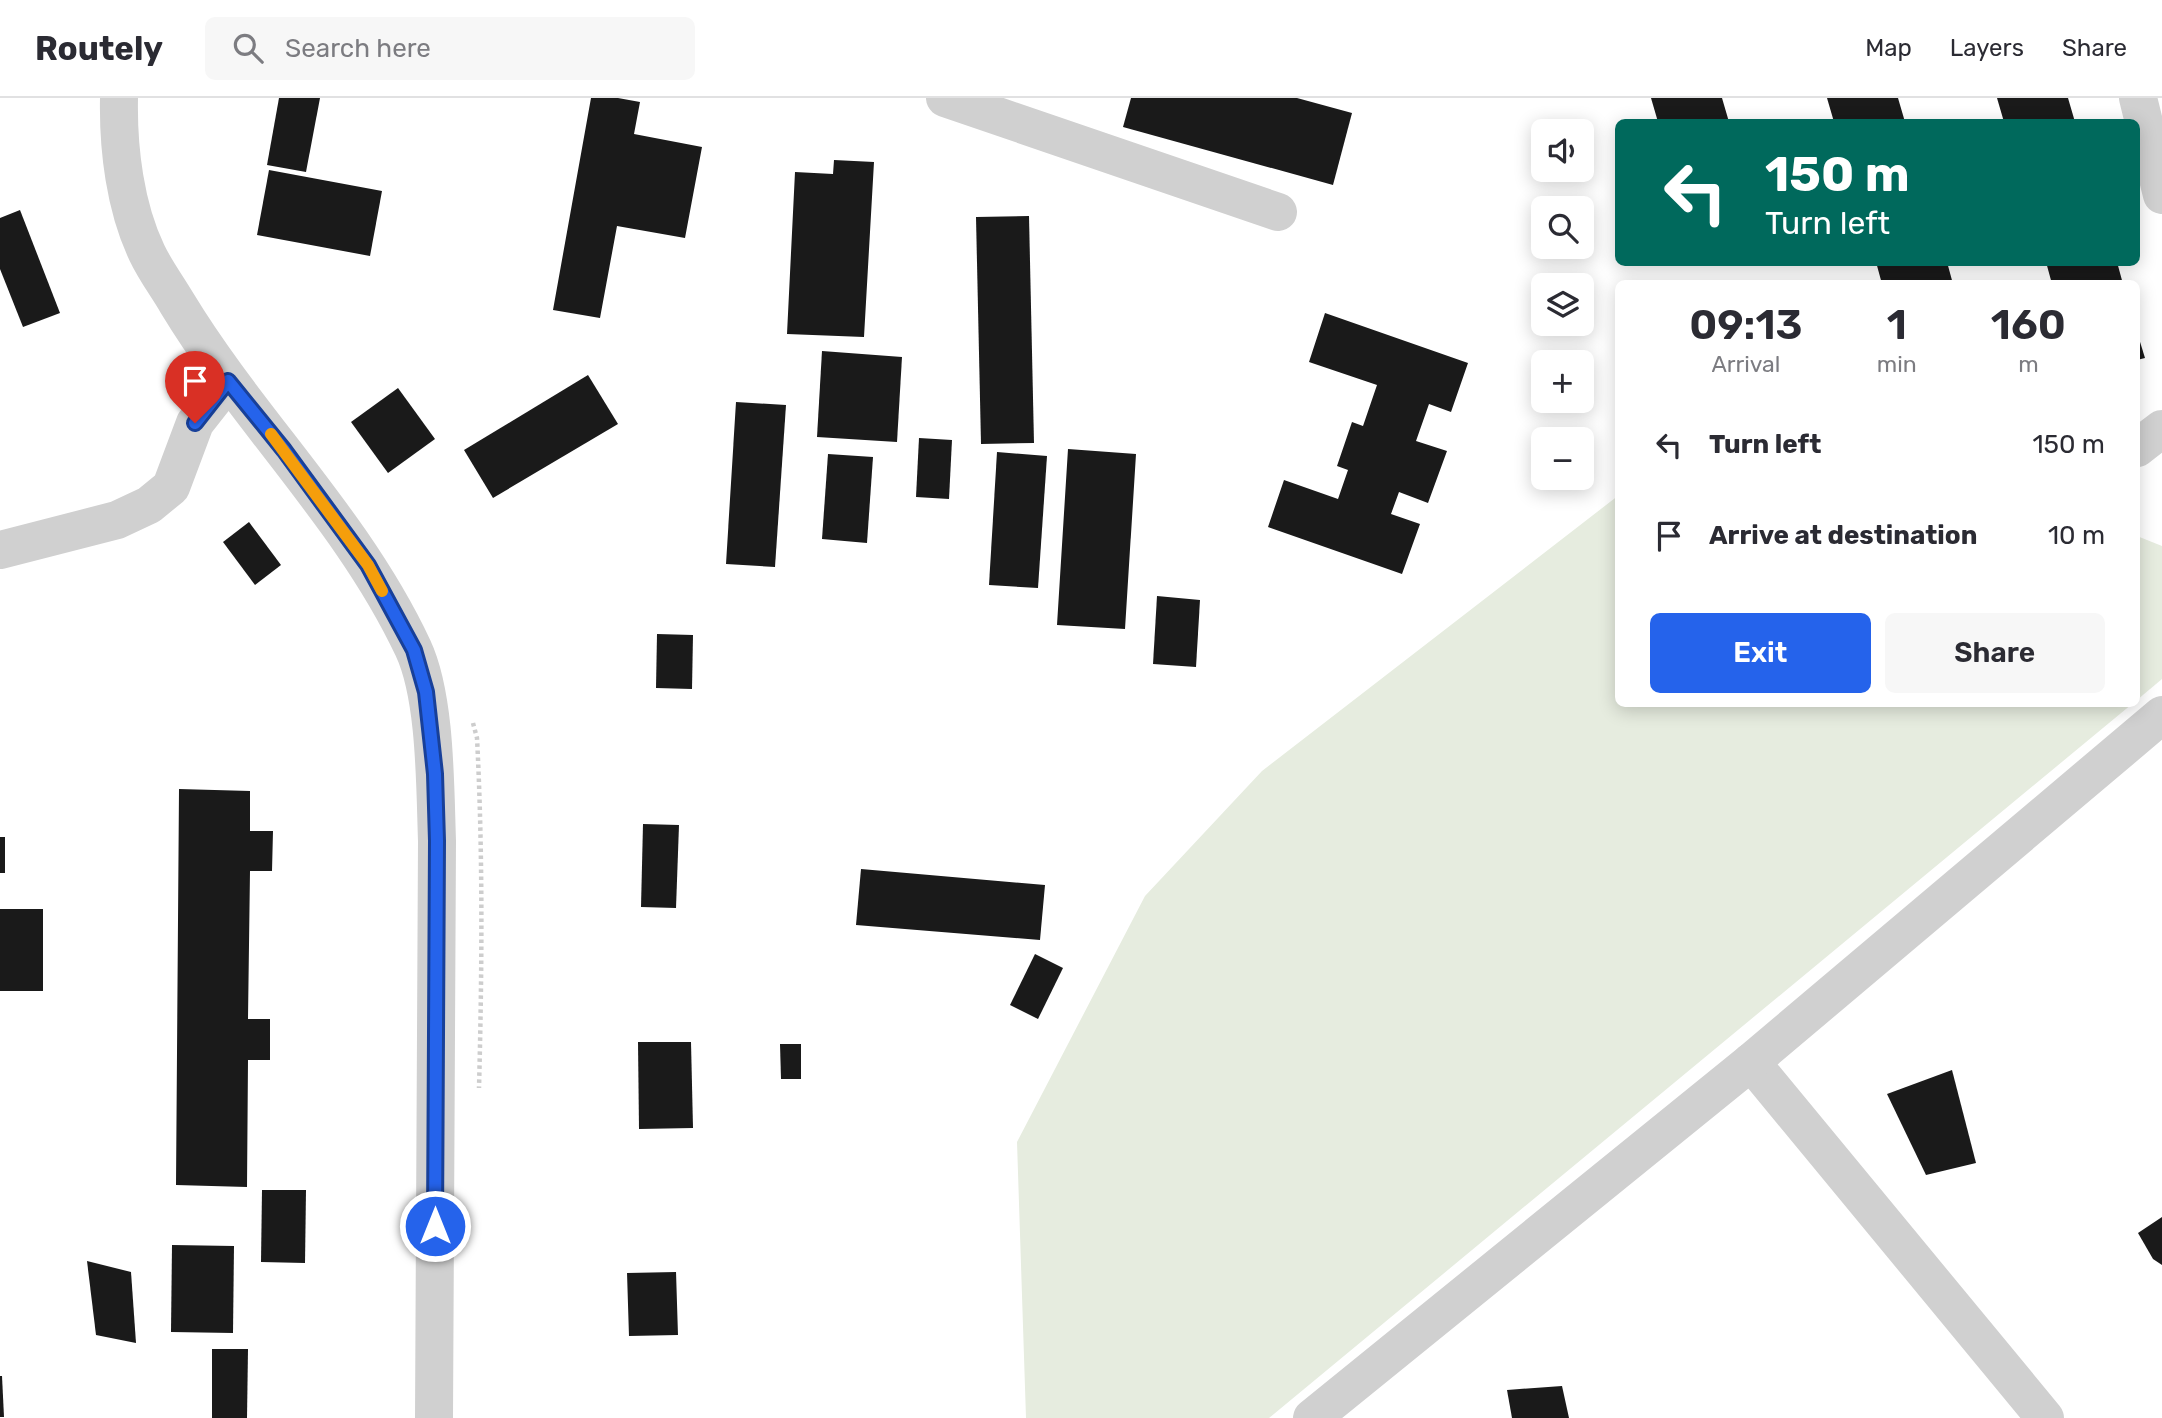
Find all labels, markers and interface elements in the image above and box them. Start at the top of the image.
search box [205,17,695,80]
text: Routely [35,29,163,68]
icon: search [229,29,267,67]
text: Search here [285,33,431,64]
text: Map [1865,34,1912,62]
text: Layers [1950,34,2024,62]
text: Share [2062,34,2127,62]
map controls [1531,119,1594,490]
button: sound [1531,119,1594,182]
text: 150 m [1765,145,1910,203]
icon: left [1650,147,1741,238]
button: search [1531,196,1594,259]
text: Turn left [1765,204,1890,242]
button: layers [1531,273,1594,336]
text: 09:13 [1689,300,1803,350]
text: 1 [1887,300,1907,350]
text: 160 [1991,300,2066,350]
button: + [1531,350,1594,413]
text: Arrival [1711,350,1780,378]
text: min [1877,350,1917,378]
text: m [2018,350,2039,378]
pin [165,351,225,423]
icon: arrive [176,362,214,400]
icon: left [1650,426,1688,464]
button: − [1531,427,1594,490]
text: Turn left [1709,429,1821,460]
text: 150 m [2032,429,2105,460]
icon: arrive [1650,517,1688,555]
text: Arrive at destination [1709,520,1977,551]
text: 10 m [2048,520,2105,551]
button: Exit [1650,613,1871,693]
button: Share [1885,613,2105,693]
position arrow [398,1189,472,1263]

